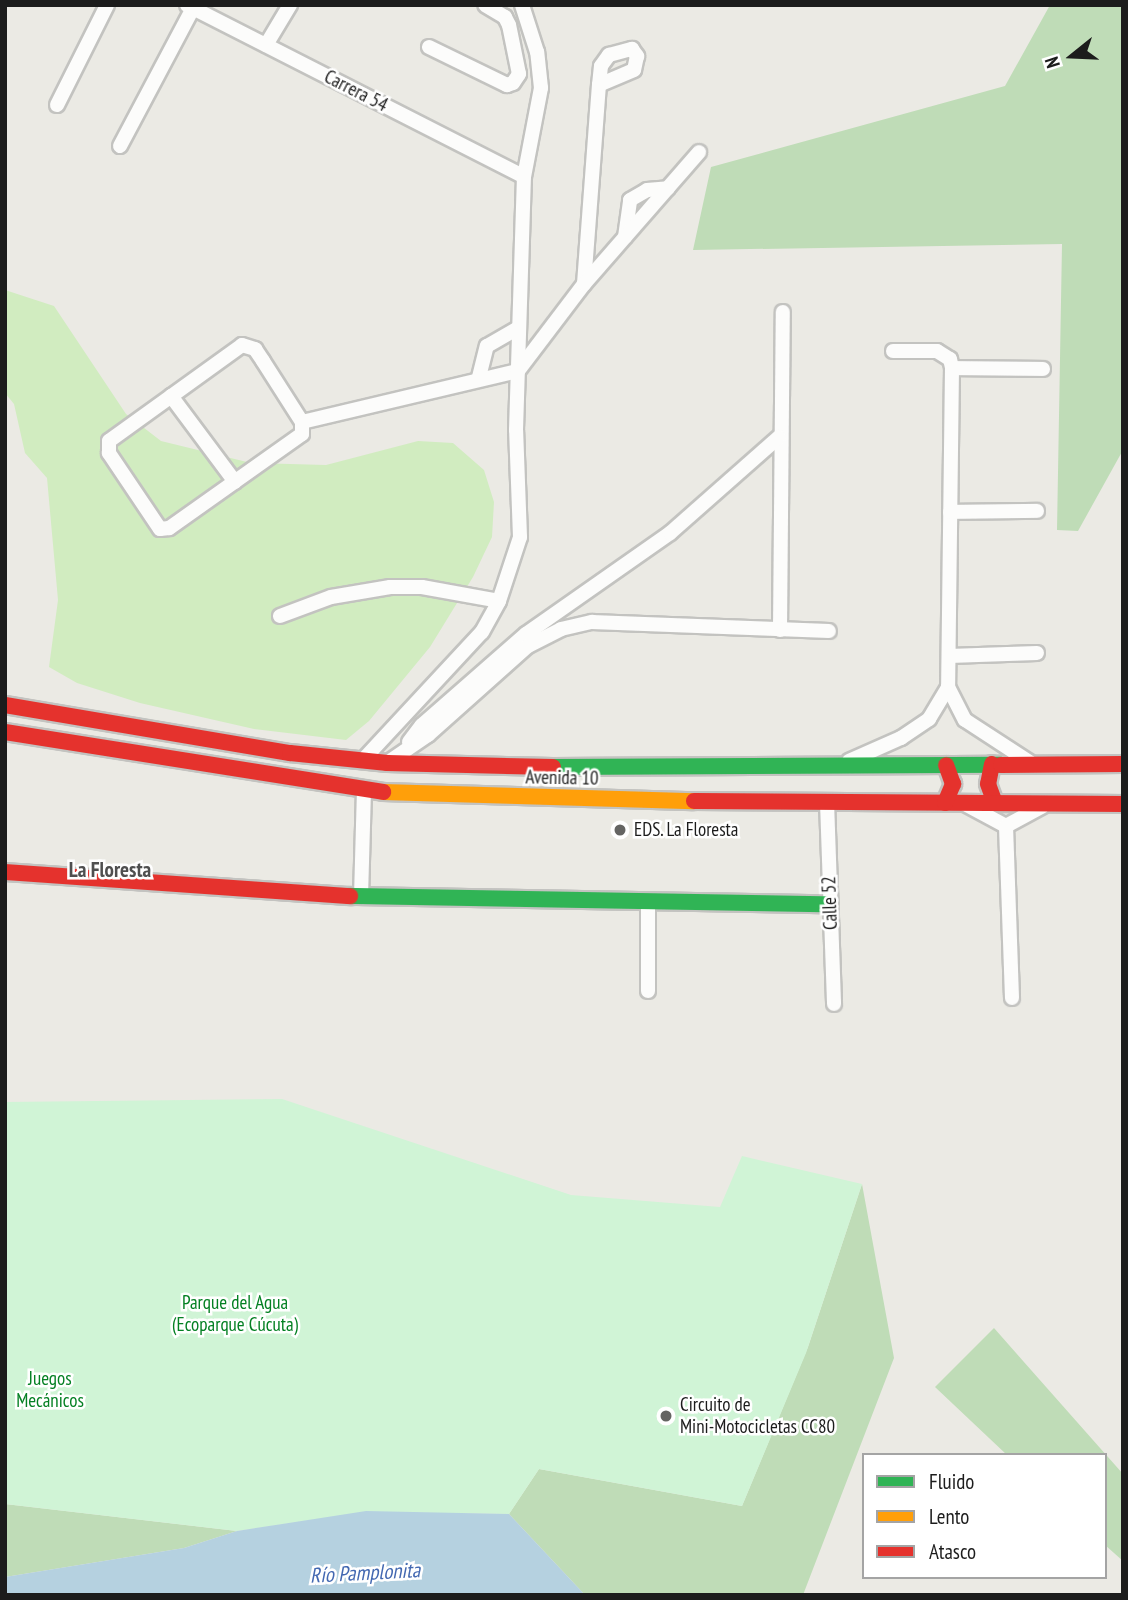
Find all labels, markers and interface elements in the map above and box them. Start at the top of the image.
north arrow [1037,21,1107,91]
text: N [1039,54,1065,71]
street label: Carrera 54 [320,65,392,117]
street label: Avenida 10 [525,766,599,790]
place label: EDS. La Floresta [634,819,740,841]
marker: EDS. La Floresta [612,822,628,838]
district label: La Floresta [69,857,151,883]
street label: Calle 52 [818,876,842,930]
park label: Parque del Agua (Ecoparque Cúcuta) [172,1292,298,1336]
park label: Juegos Mecánicos [16,1368,84,1412]
place label: Circuito de Mini-Motocicletas CC80 [680,1394,835,1438]
marker: Circuito de Mini-Motocicletas CC80 [658,1408,674,1424]
legend [862,1453,1107,1579]
text: Fluido [929,1468,974,1495]
text: Lento [929,1503,969,1530]
text: Atasco [929,1538,976,1565]
water label: Río Pamplonita [309,1558,421,1588]

